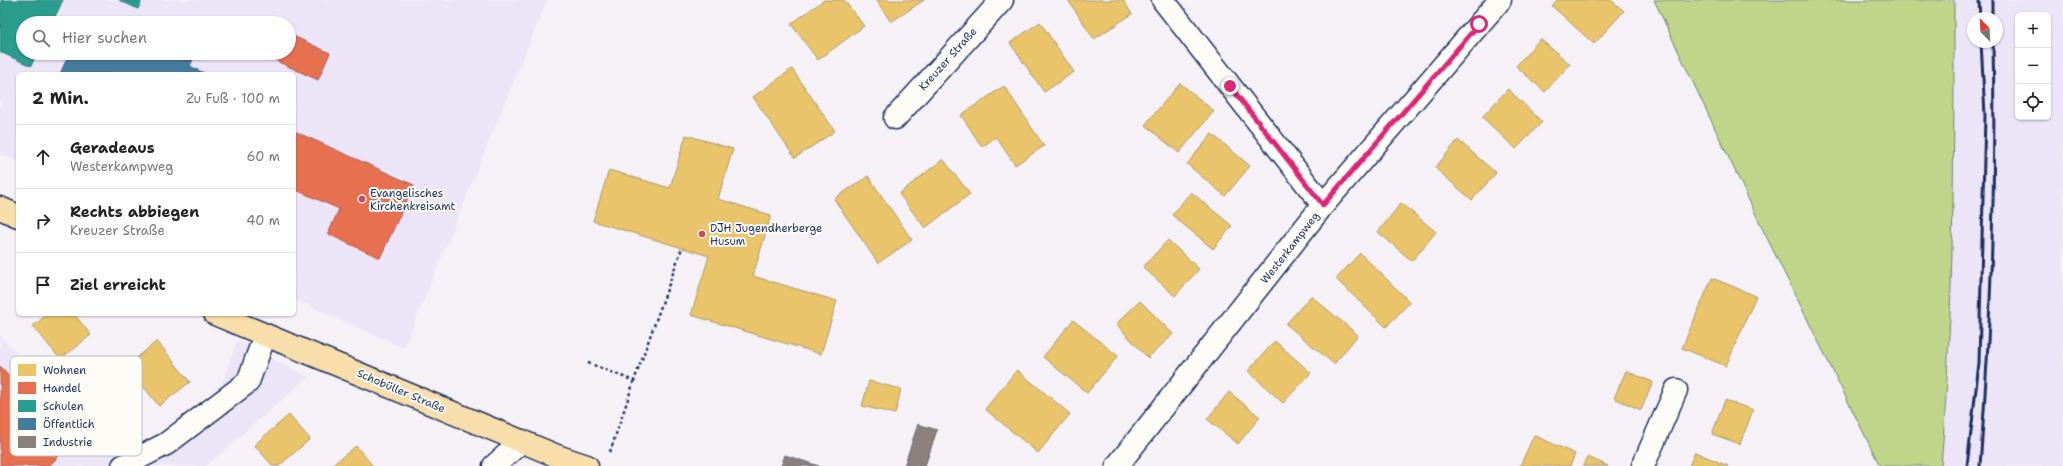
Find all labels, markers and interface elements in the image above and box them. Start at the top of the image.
north arrow [1967,12,2003,48]
map controls [2015,12,2051,120]
button: + [2015,12,2051,48]
route start [1470,15,1488,33]
search box [16,16,296,60]
street label: Kreuzer Straße [916,24,980,94]
icon: search [30,27,52,49]
text: Hier suchen [62,28,147,48]
button: − [2015,48,2051,84]
route end [1221,77,1239,95]
button: locate [2015,84,2051,120]
text: 2 Min. [32,87,89,109]
text: Zu Fuß · 100 m [186,90,280,107]
text: Geradeaus [70,138,155,158]
icon: ahead [32,146,54,168]
text: 60 m [247,148,280,165]
text: Westerkampweg [70,158,173,175]
place label: Evangelisches Kirchenkreisamt [370,186,456,214]
marker: Evangelisches Kirchenkreisamt [357,194,367,204]
text: Rechts abbiegen [70,202,199,222]
street label: Westerkampweg [1257,209,1323,287]
icon: right [32,210,54,232]
text: 40 m [246,212,280,229]
place label: DJH Jugendherberge Husum [710,221,822,249]
text: Kreuzer Straße [70,222,165,239]
marker: DJH Jugendherberge Husum [697,229,707,239]
icon: arrive [32,274,54,296]
text: Ziel erreicht [70,275,166,295]
legend [10,356,142,456]
text: Wohnen [43,363,86,378]
street label: Schobüller Straße [355,366,447,416]
text: Handel [43,381,81,396]
text: Schulen [43,399,84,414]
text: Öffentlich [43,417,95,432]
text: Industrie [43,435,92,450]

